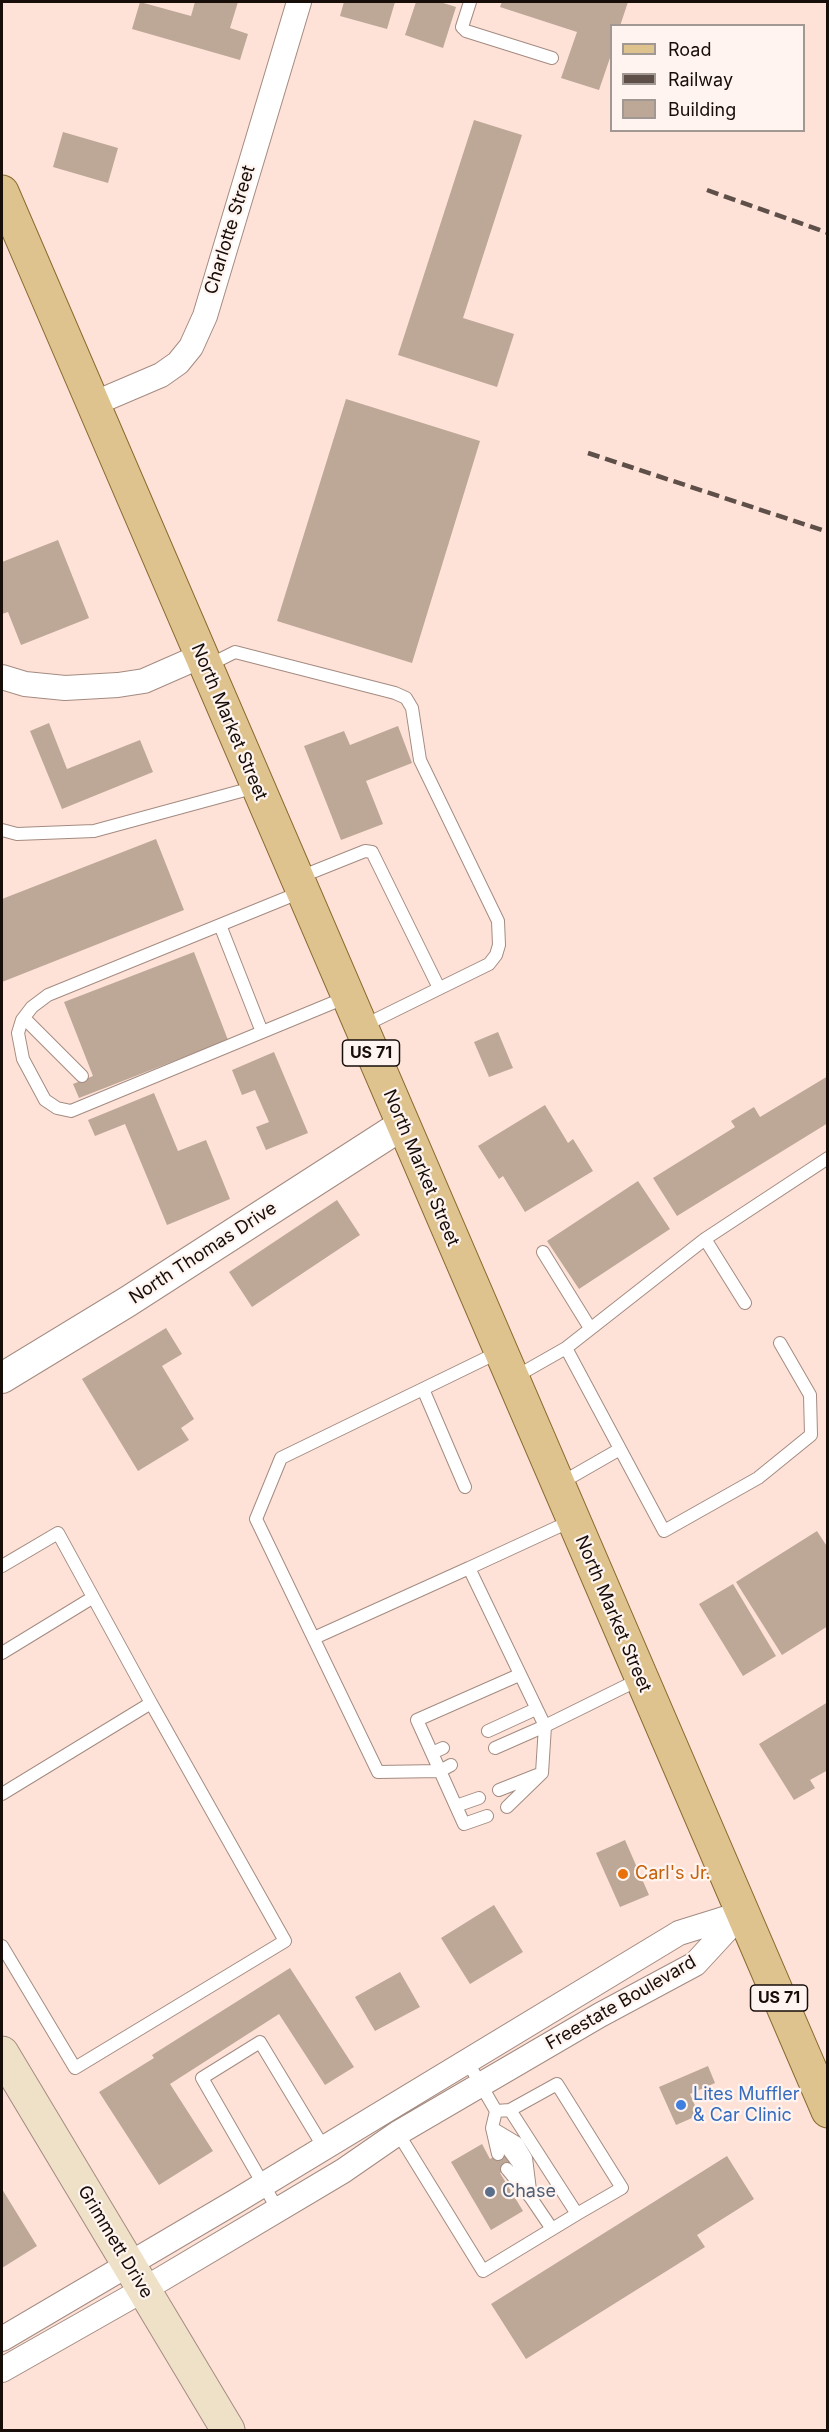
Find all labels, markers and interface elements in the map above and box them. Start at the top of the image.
legend [610,24,805,132]
text: Road [668,39,711,60]
text: Railway [668,69,733,90]
text: Building [668,99,736,120]
street label: Charlotte Street [200,163,260,297]
street label: North Market Street [186,640,272,804]
road number: US 71 [342,1040,400,1066]
street label: North Market Street [378,1086,464,1250]
street label: North Thomas Drive [125,1197,281,1309]
street label: North Market Street [570,1532,656,1696]
place label: Carl's Jr. [635,1863,711,1885]
marker: Carl's Jr. [616,1867,630,1881]
street label: Freestate Boulevard [542,1951,700,2055]
road number: US 71 [750,1985,808,2011]
place label: Lites Muffler & Car Clinic [693,2084,799,2126]
marker: Lites Muffler & Car Clinic [674,2098,688,2112]
place label: Chase [502,2181,556,2203]
street label: Grimmett Drive [73,2182,157,2302]
marker: Chase [483,2185,497,2199]

